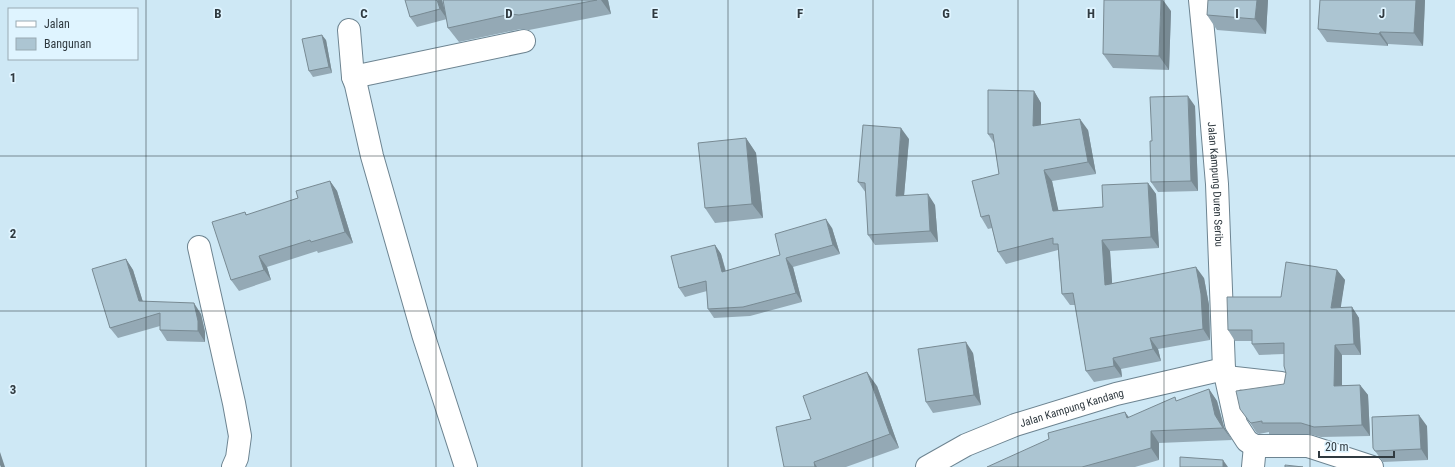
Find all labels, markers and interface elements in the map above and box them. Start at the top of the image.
text: B [214,6,222,21]
text: C [360,6,368,21]
text: D [505,6,513,21]
text: E [652,6,659,21]
text: F [797,6,803,21]
text: G [942,6,950,21]
text: H [1087,6,1095,21]
text: I [1235,6,1239,21]
text: J [1379,6,1385,21]
legend [8,8,138,60]
text: Jalan [44,17,70,31]
text: Bangunan [44,37,91,51]
text: 1 [10,70,16,85]
street label: Jalan Kampung Duren Seribu [1205,121,1225,247]
text: 2 [10,226,17,241]
text: 3 [10,382,16,397]
street label: Jalan Kampung Kandang [1018,386,1125,430]
scale bar [1319,433,1394,459]
text: 20 m [1325,440,1349,454]

